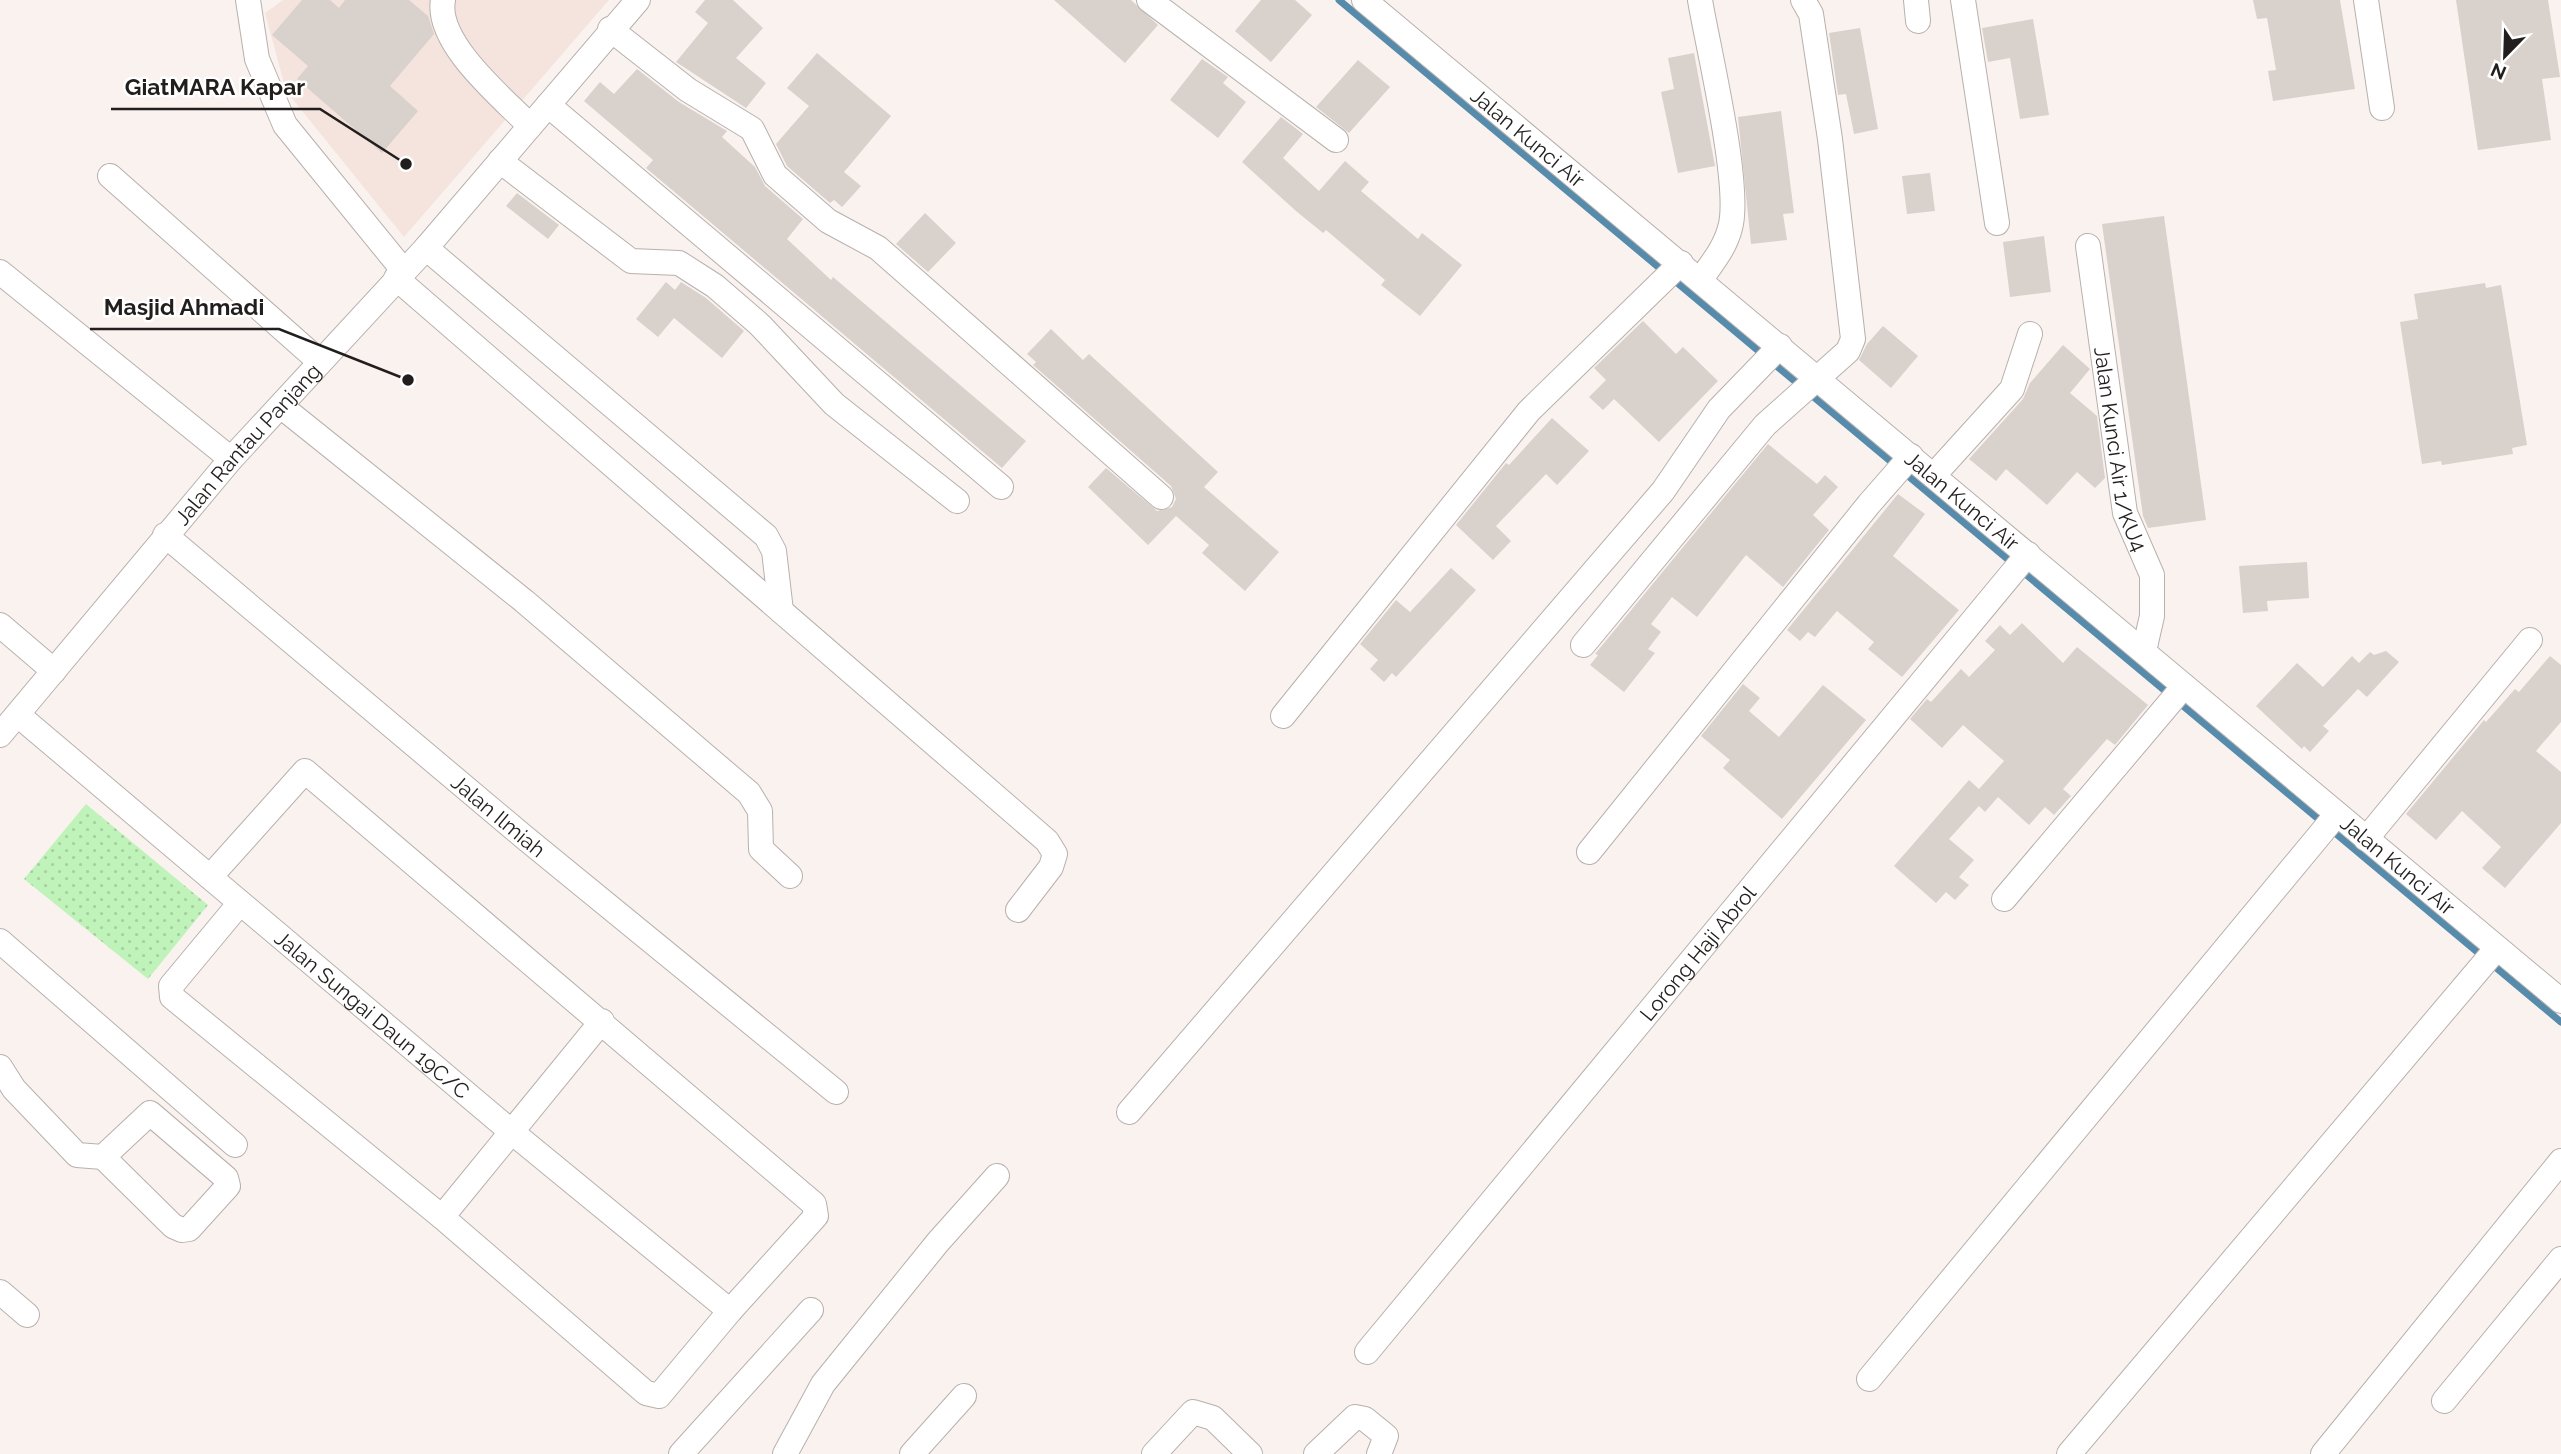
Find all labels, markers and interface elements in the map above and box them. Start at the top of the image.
north arrow [2470,21,2540,91]
text: N [2487,59,2509,85]
callout: GiatMARA Kapar [111,65,320,109]
text: GiatMARA Kapar [125,73,305,100]
street label: Jalan Kunci Air [1466,82,1591,193]
callout: Masjid Ahmadi [90,285,279,329]
text: Masjid Ahmadi [104,293,264,320]
street label: Jalan Kunci Air 1/KU4 [2090,345,2153,555]
street label: Jalan Rantau Panjang [169,358,326,530]
street label: Jalan Kunci Air [1900,446,2025,556]
street label: Jalan Ilmiah [447,769,551,862]
street label: Jalan Kunci Air [2336,810,2461,920]
street label: Lorong Haji Abrol [1634,880,1761,1026]
street label: Jalan Sungai Daun 19C/C [270,925,475,1104]

